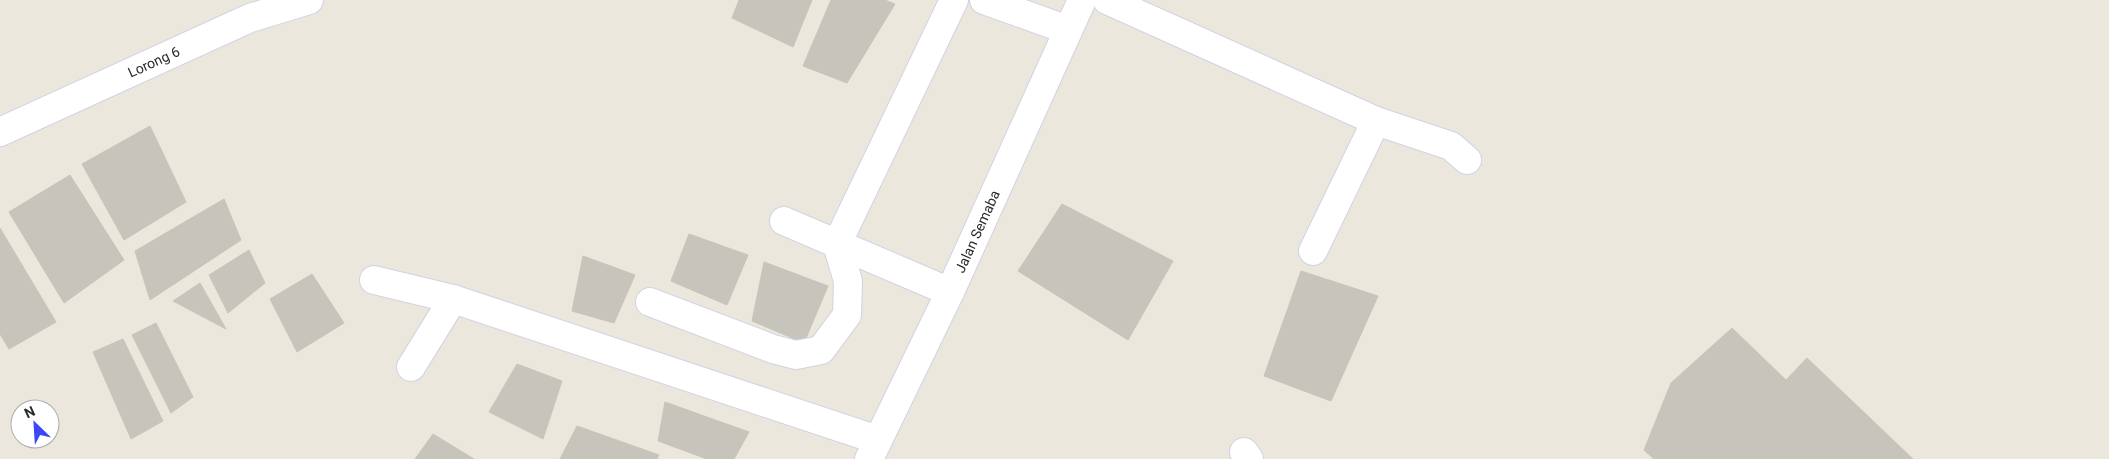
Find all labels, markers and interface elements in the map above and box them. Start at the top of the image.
street label: Lorong 6 [125,43,182,81]
street label: Jalan Semaba [952,188,1003,275]
north arrow [10,399,60,449]
text: N [22,403,37,422]

